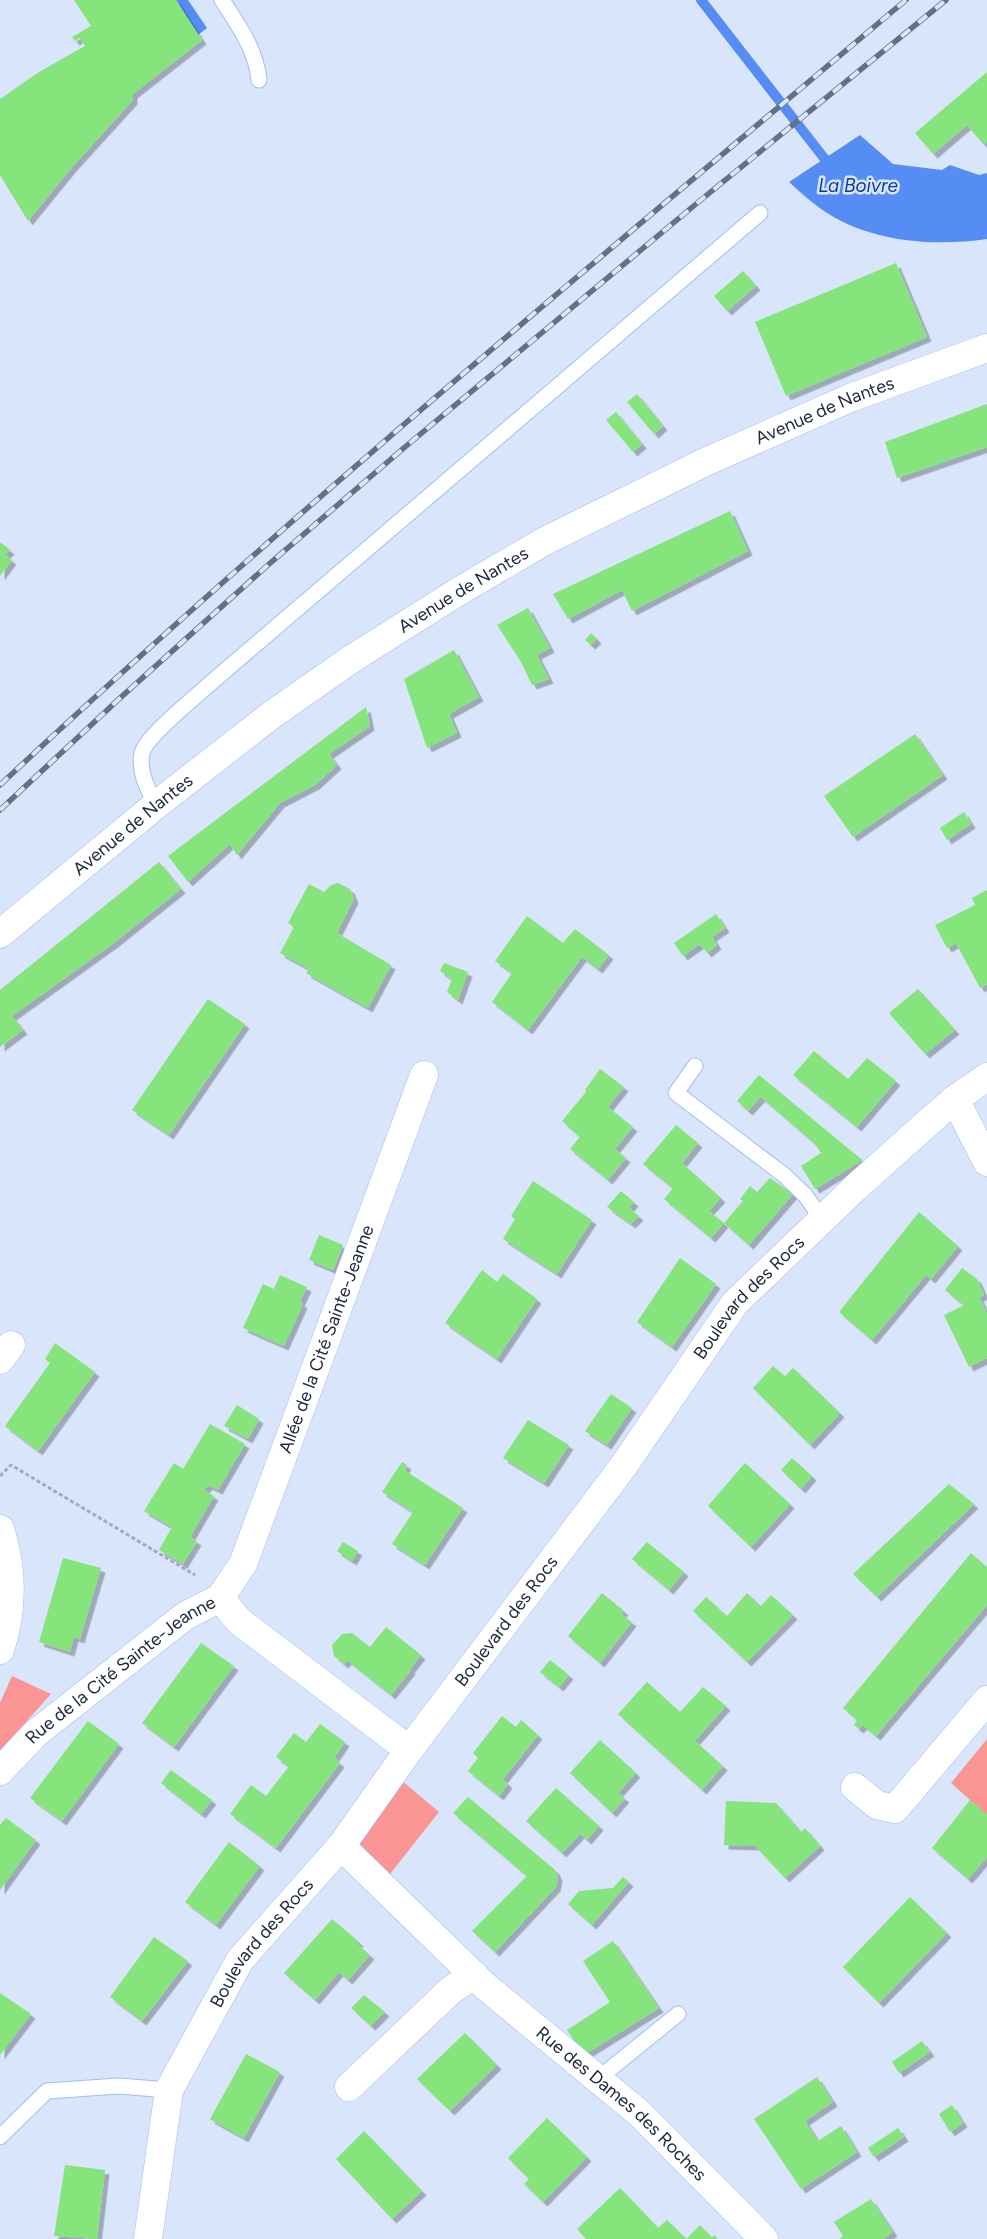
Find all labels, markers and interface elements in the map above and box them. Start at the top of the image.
water label: La Boivre [818,174,898,197]
street label: Avenue de Nantes [752,372,897,449]
street label: Avenue de Nantes [394,542,532,638]
street label: Avenue de Nantes [68,769,197,880]
street label: Allée de la Cité Sainte-Jeanne [274,1222,379,1456]
street label: Boulevard des Rocs [689,1231,809,1363]
street label: Boulevard des Rocs [450,1552,563,1691]
street label: Rue de la Cité Sainte-Jeanne [21,1591,219,1748]
street label: Boulevard des Rocs [205,1874,318,2011]
street label: Rue des Dames des Roches [532,2022,711,2186]

